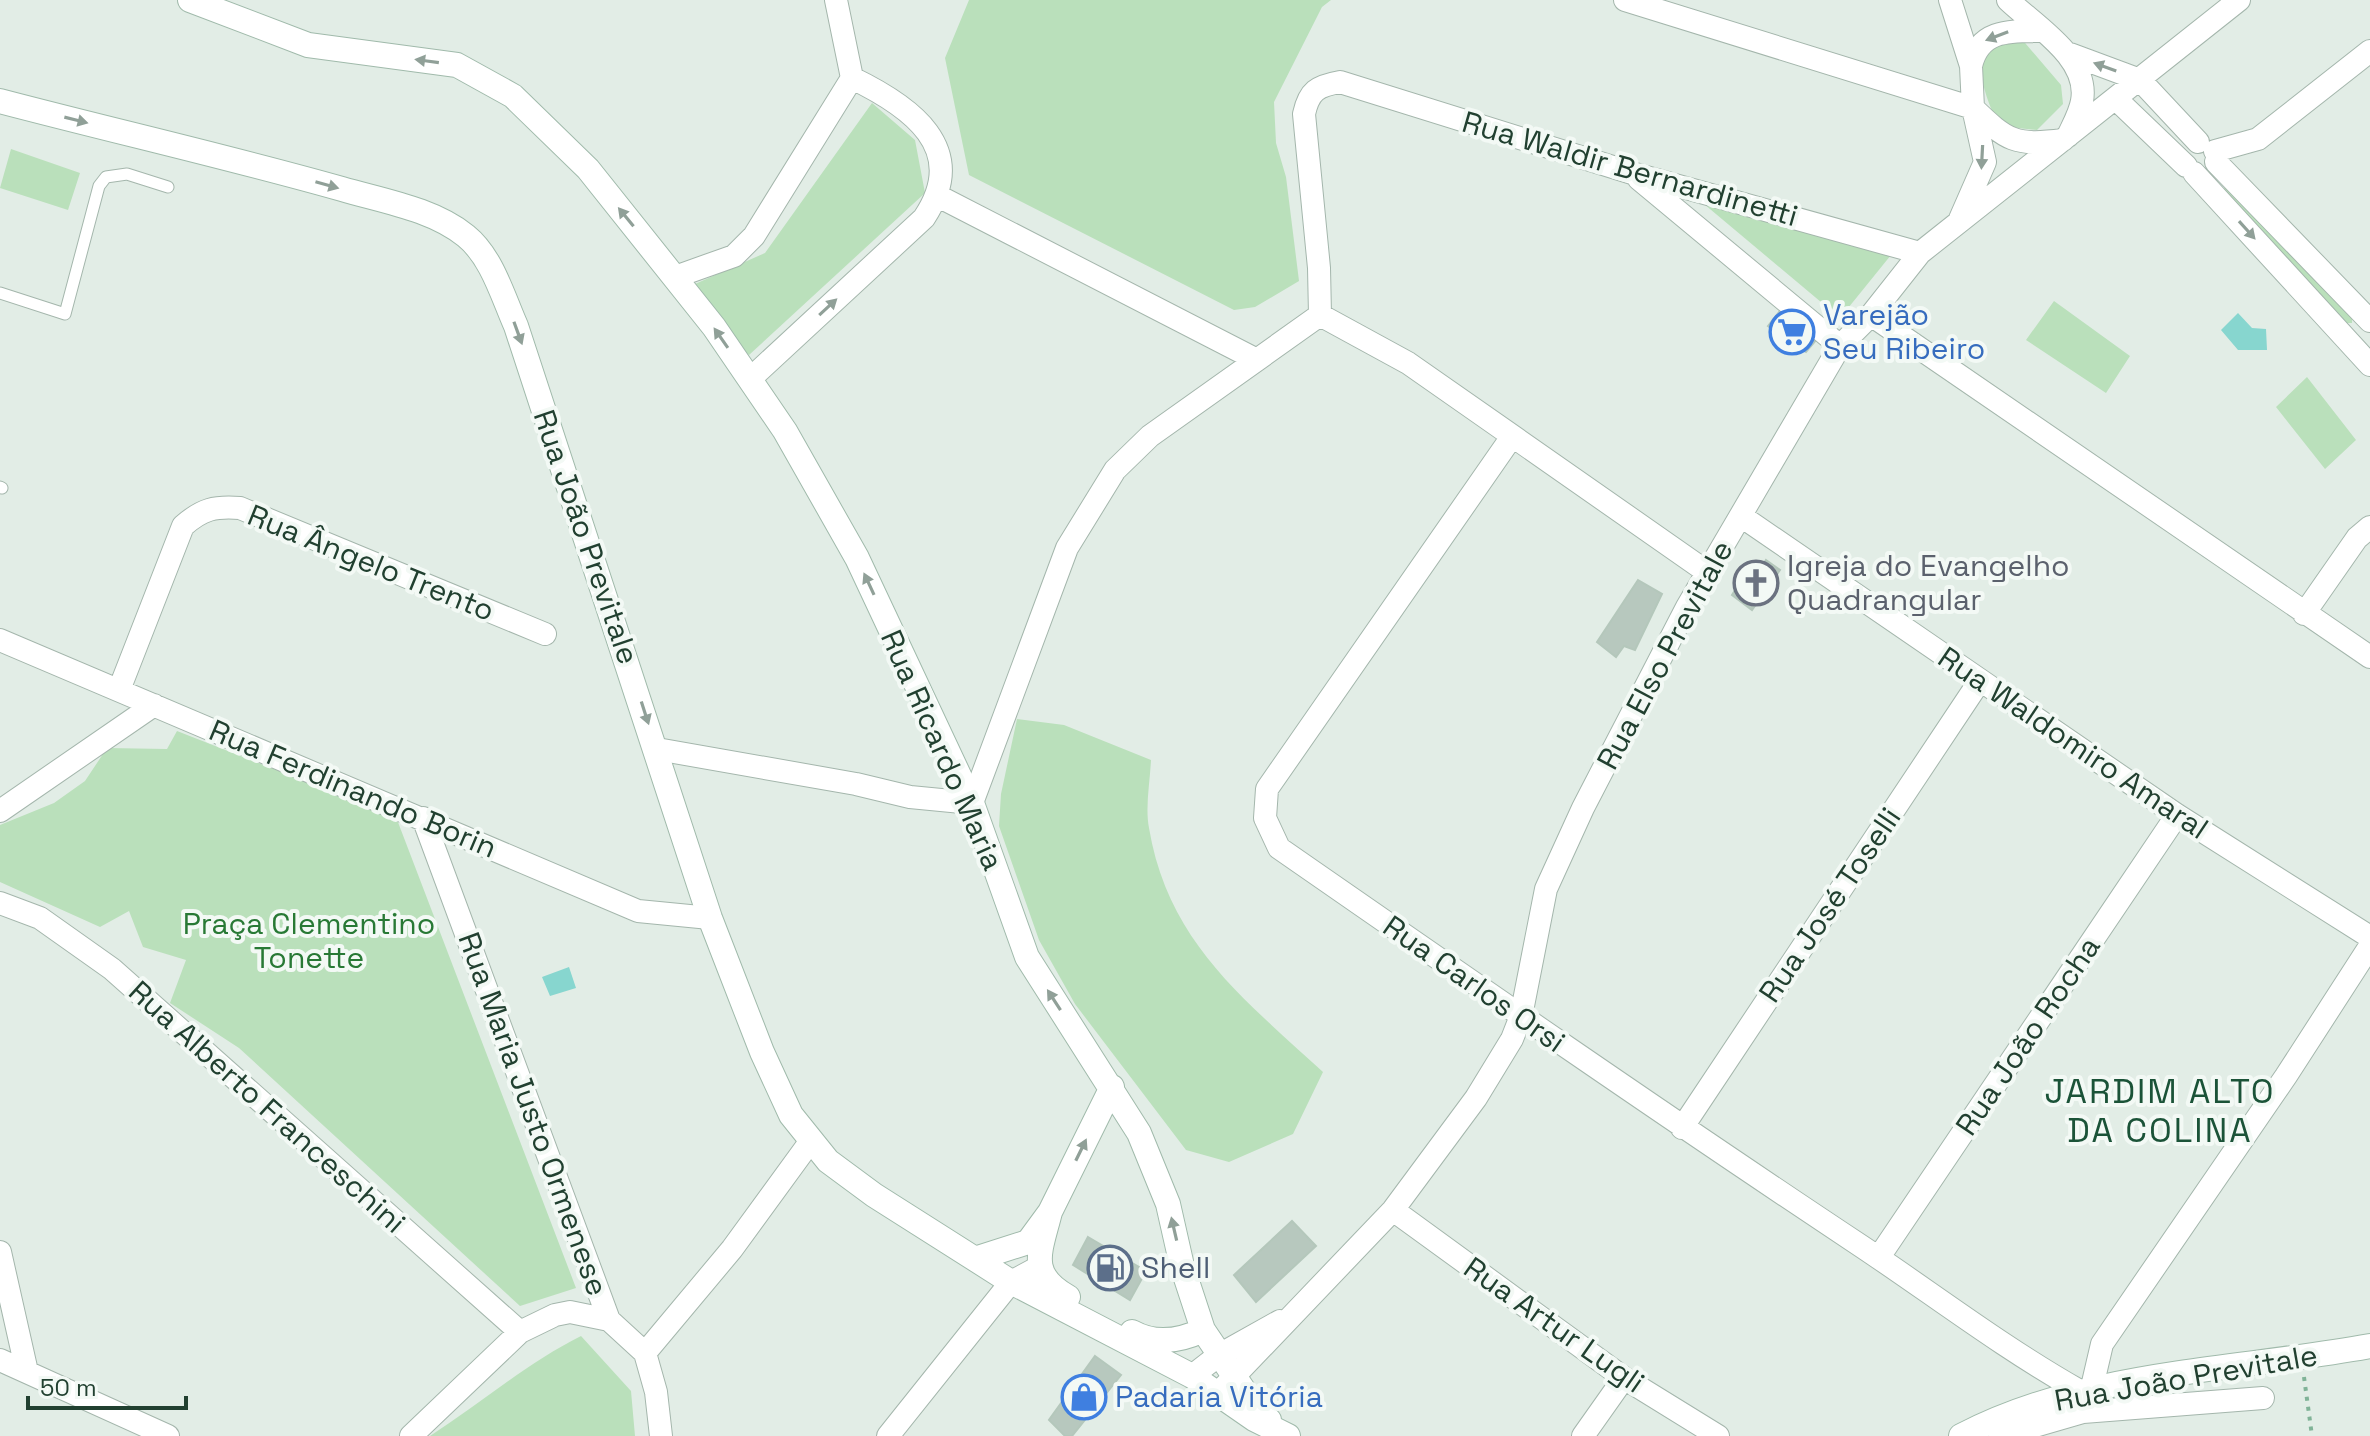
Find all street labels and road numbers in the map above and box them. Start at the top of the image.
street label: Rua Waldir Bernardinetti [1458,102,1802,235]
street label: Rua João Previtale [525,405,648,669]
street label: Rua Ângelo Trento [242,495,500,630]
street label: Rua Elso Previtale [1588,533,1741,776]
street label: Rua Ricardo Maria [872,623,1013,876]
street label: Rua Waldomiro Amaral [1931,638,2216,848]
street label: Rua Ferdinando Borin [204,710,503,867]
street label: Rua José Toselli [1750,800,1909,1010]
street label: Rua Carlos Orsi [1376,906,1573,1061]
street label: Rua Maria Justo Ormenese [449,927,617,1301]
street label: Rua João Rocha [1947,929,2109,1143]
street label: Rua Alberto Franceschini [121,972,414,1241]
street label: Rua Artur Lugli [1456,1248,1652,1401]
street label: Rua João Previtale [2051,1335,2321,1420]

